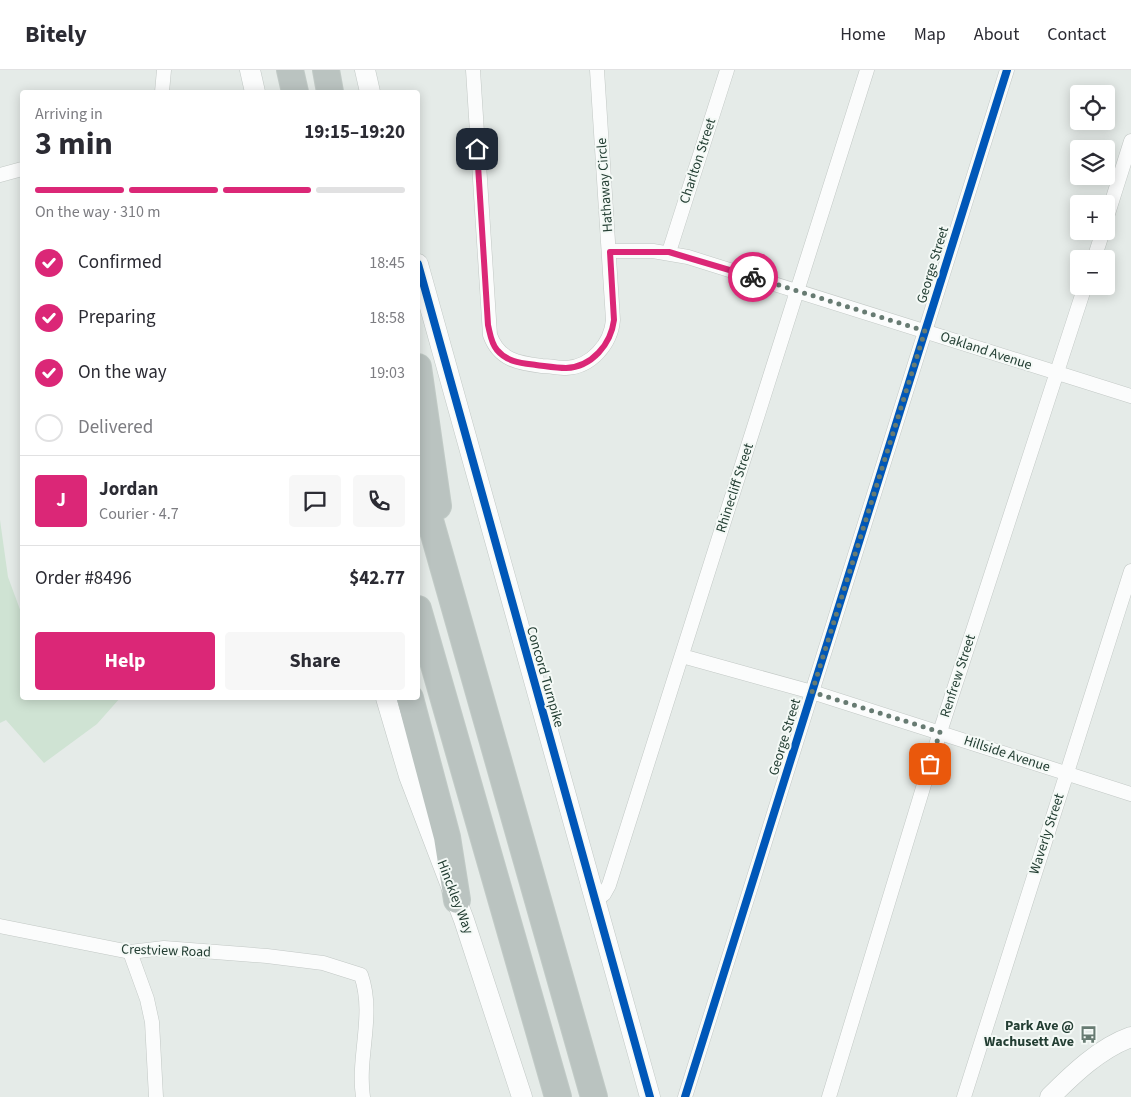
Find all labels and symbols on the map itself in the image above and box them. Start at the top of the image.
street label: Charlton Street [675,115,721,206]
pin [456,128,498,170]
street label: Hathaway Circle [592,137,618,233]
street label: George Street [912,224,954,306]
courier [728,252,778,302]
street label: Oakland Avenue [938,327,1034,375]
street label: Rhinecliff Street [711,440,759,535]
street label: Concord Turnpike [521,624,569,730]
street label: Renfrew Street [935,632,981,720]
street label: George Street [764,696,806,778]
street label: Hillside Avenue [961,731,1053,777]
pin [909,743,951,785]
street label: Waverly Street [1024,791,1070,877]
street label: Hinckley Way [432,857,478,937]
street label: Crestview Road [121,939,211,963]
place label: Park Ave @ Wachusett Ave [984,1016,1074,1052]
bus stop icon: Park Ave @ Wachusett Ave [1078,1024,1098,1044]

